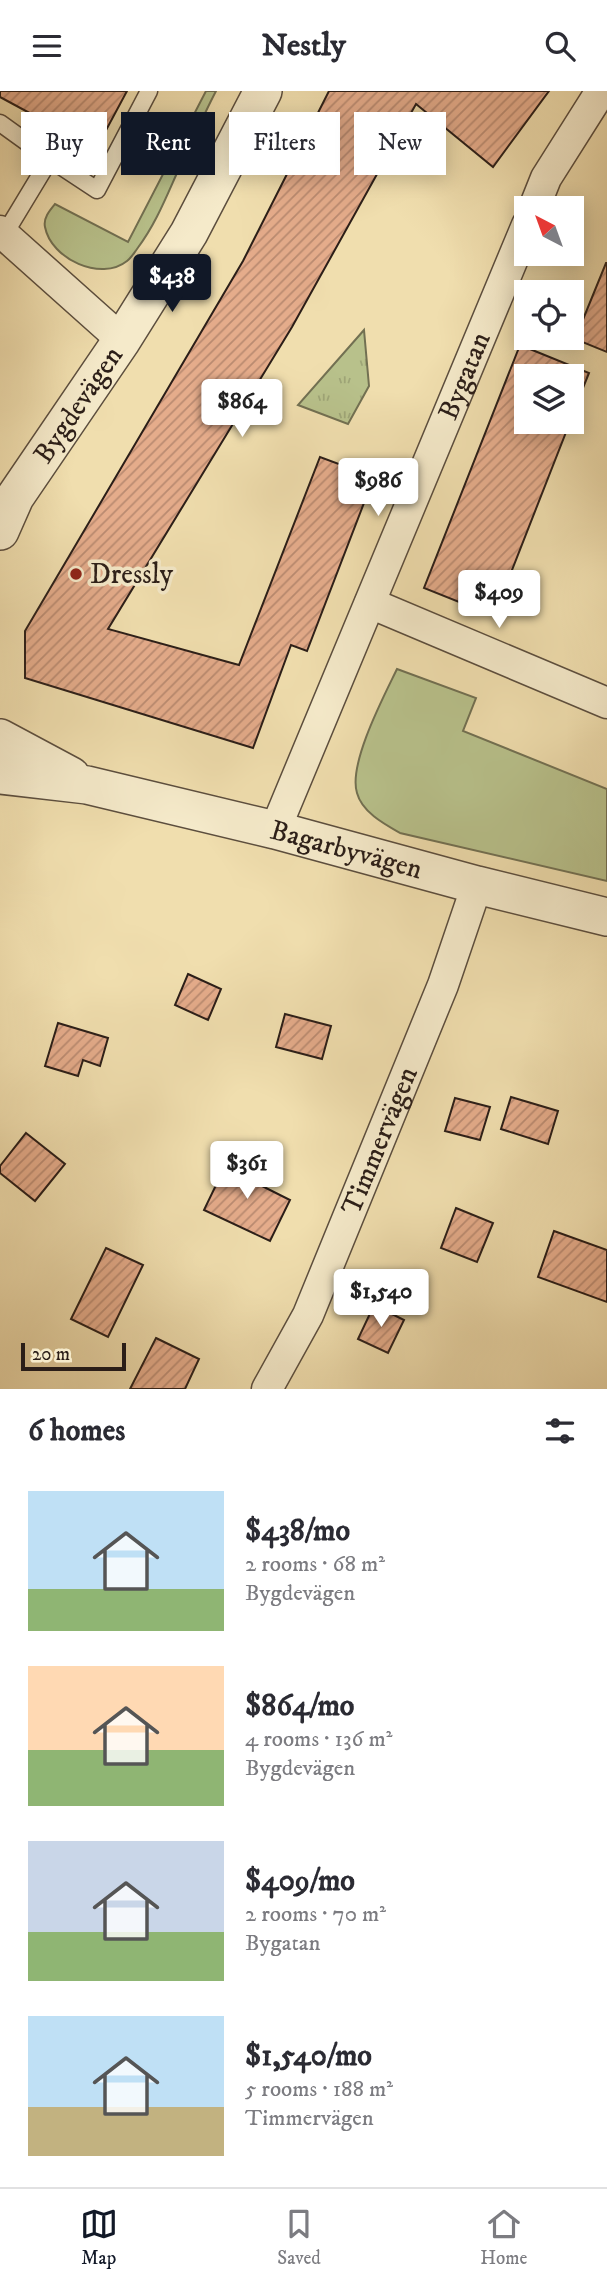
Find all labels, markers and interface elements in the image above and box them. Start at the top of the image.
text: Nestly [261,26,346,66]
icon: menu [28,27,66,65]
icon: search [541,27,579,65]
chip: Buy [21,112,107,175]
chip: Rent [121,112,215,175]
chip: Filters [229,112,340,175]
chip: New [354,112,446,175]
north arrow [514,196,584,266]
map controls [514,196,584,434]
pin: $438 [131,255,213,314]
text: $438 [149,262,195,291]
button: locate [514,280,584,350]
street label: Bygatan [430,326,498,425]
street label: Bygdevägen [26,339,130,470]
button: layers [514,364,584,434]
pin: $864 [201,379,283,439]
text: $864 [217,387,267,416]
pin: $986 [337,459,419,518]
text: $986 [354,466,402,495]
place label: Dressly [90,557,174,592]
marker: Dressly [68,566,84,582]
pin: $409 [458,571,540,630]
text: $409 [474,578,524,607]
street label: Bagarbyvägen [267,812,427,887]
street label: Timmervägen [333,1061,425,1220]
pin: $361 [206,1141,288,1201]
text: $361 [226,1149,268,1178]
pin: $1,540 [324,1269,438,1329]
text: $1,540 [350,1277,412,1306]
scale bar [21,1340,126,1372]
text: 20 m [32,1343,70,1366]
icon: filters [541,1412,579,1450]
text: 6 homes [28,1413,125,1450]
text: $438/mo [245,1513,350,1550]
icon: home [84,1519,168,1603]
text: 2 rooms · 68 m² [245,1550,385,1579]
text: Bygdevägen [245,1579,355,1608]
text: $864/mo [245,1688,354,1725]
icon: home [84,1694,168,1778]
text: 4 rooms · 136 m² [245,1725,392,1754]
text: Bygdevägen [245,1754,355,1783]
text: $409/mo [245,1863,355,1900]
icon: home [84,1869,168,1953]
text: 2 rooms · 70 m² [245,1900,386,1929]
text: Bygatan [245,1929,321,1958]
text: $1,540/mo [245,2038,372,2075]
icon: home [84,2044,168,2128]
text: 5 rooms · 188 m² [245,2075,393,2104]
text: Timmervägen [245,2104,374,2133]
tab: Map [80,2205,118,2270]
tab: Saved [277,2205,321,2270]
tab: Home [480,2205,527,2270]

